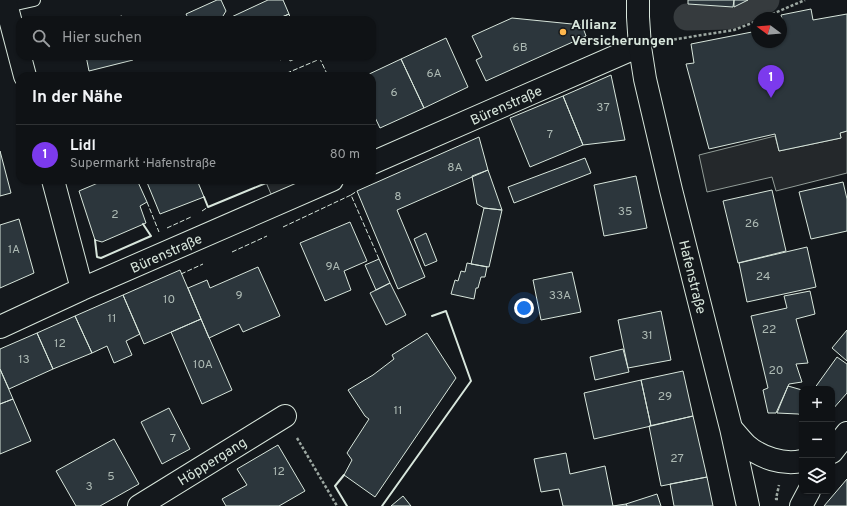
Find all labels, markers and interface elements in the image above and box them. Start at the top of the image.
north arrow [751,12,787,48]
search box [16,16,376,60]
place label: Allianz Versicherungen [571,17,674,50]
icon: search [30,27,52,49]
marker: Allianz Versicherungen [558,27,568,37]
text: Hier suchen [62,29,142,48]
house number: 6B [512,40,528,56]
pin: 1 [758,65,784,98]
house number: 6A [426,66,442,82]
street label: Bürenstraße [468,83,545,130]
house number: 6 [390,85,398,101]
text: In der Nähe [32,87,123,109]
house number: 37 [596,100,610,116]
house number: 7 [547,127,553,143]
text: Lidl [70,137,96,156]
text: 1 [42,147,48,163]
text: 80 m [330,147,360,163]
text: Supermarkt · Hafenstraße [70,156,216,172]
house number: 8A [447,160,463,176]
house number: 8 [394,189,402,205]
house number: 35 [618,204,632,220]
house number: 2 [111,207,119,223]
house number: 26 [745,216,759,232]
street label: Bürenstraße [128,231,205,278]
street label: Hafenstraße [674,239,709,316]
house number: 1A [8,242,20,258]
house number: 9A [326,259,340,275]
house number: 24 [756,269,770,285]
house number: 9 [235,288,243,304]
house number: 33A [549,288,571,304]
house number: 10 [163,292,175,308]
your location [514,298,534,318]
house number: 11 [108,311,116,327]
house number: 22 [762,322,776,338]
house number: 31 [641,328,653,344]
house number: 12 [54,336,66,352]
house number: 13 [18,352,30,368]
house number: 10A [193,357,213,373]
house number: 20 [768,363,784,379]
map controls [799,386,835,494]
button: + [799,386,835,422]
house number: 29 [658,389,672,405]
house number: 11 [394,403,402,419]
button: − [799,422,835,458]
house number: 7 [170,431,176,447]
street label: Höppergang [175,434,250,490]
house number: 27 [670,451,684,467]
button: layers [799,458,835,494]
house number: 12 [273,464,285,480]
house number: 5 [107,469,115,485]
house number: 3 [85,479,93,495]

